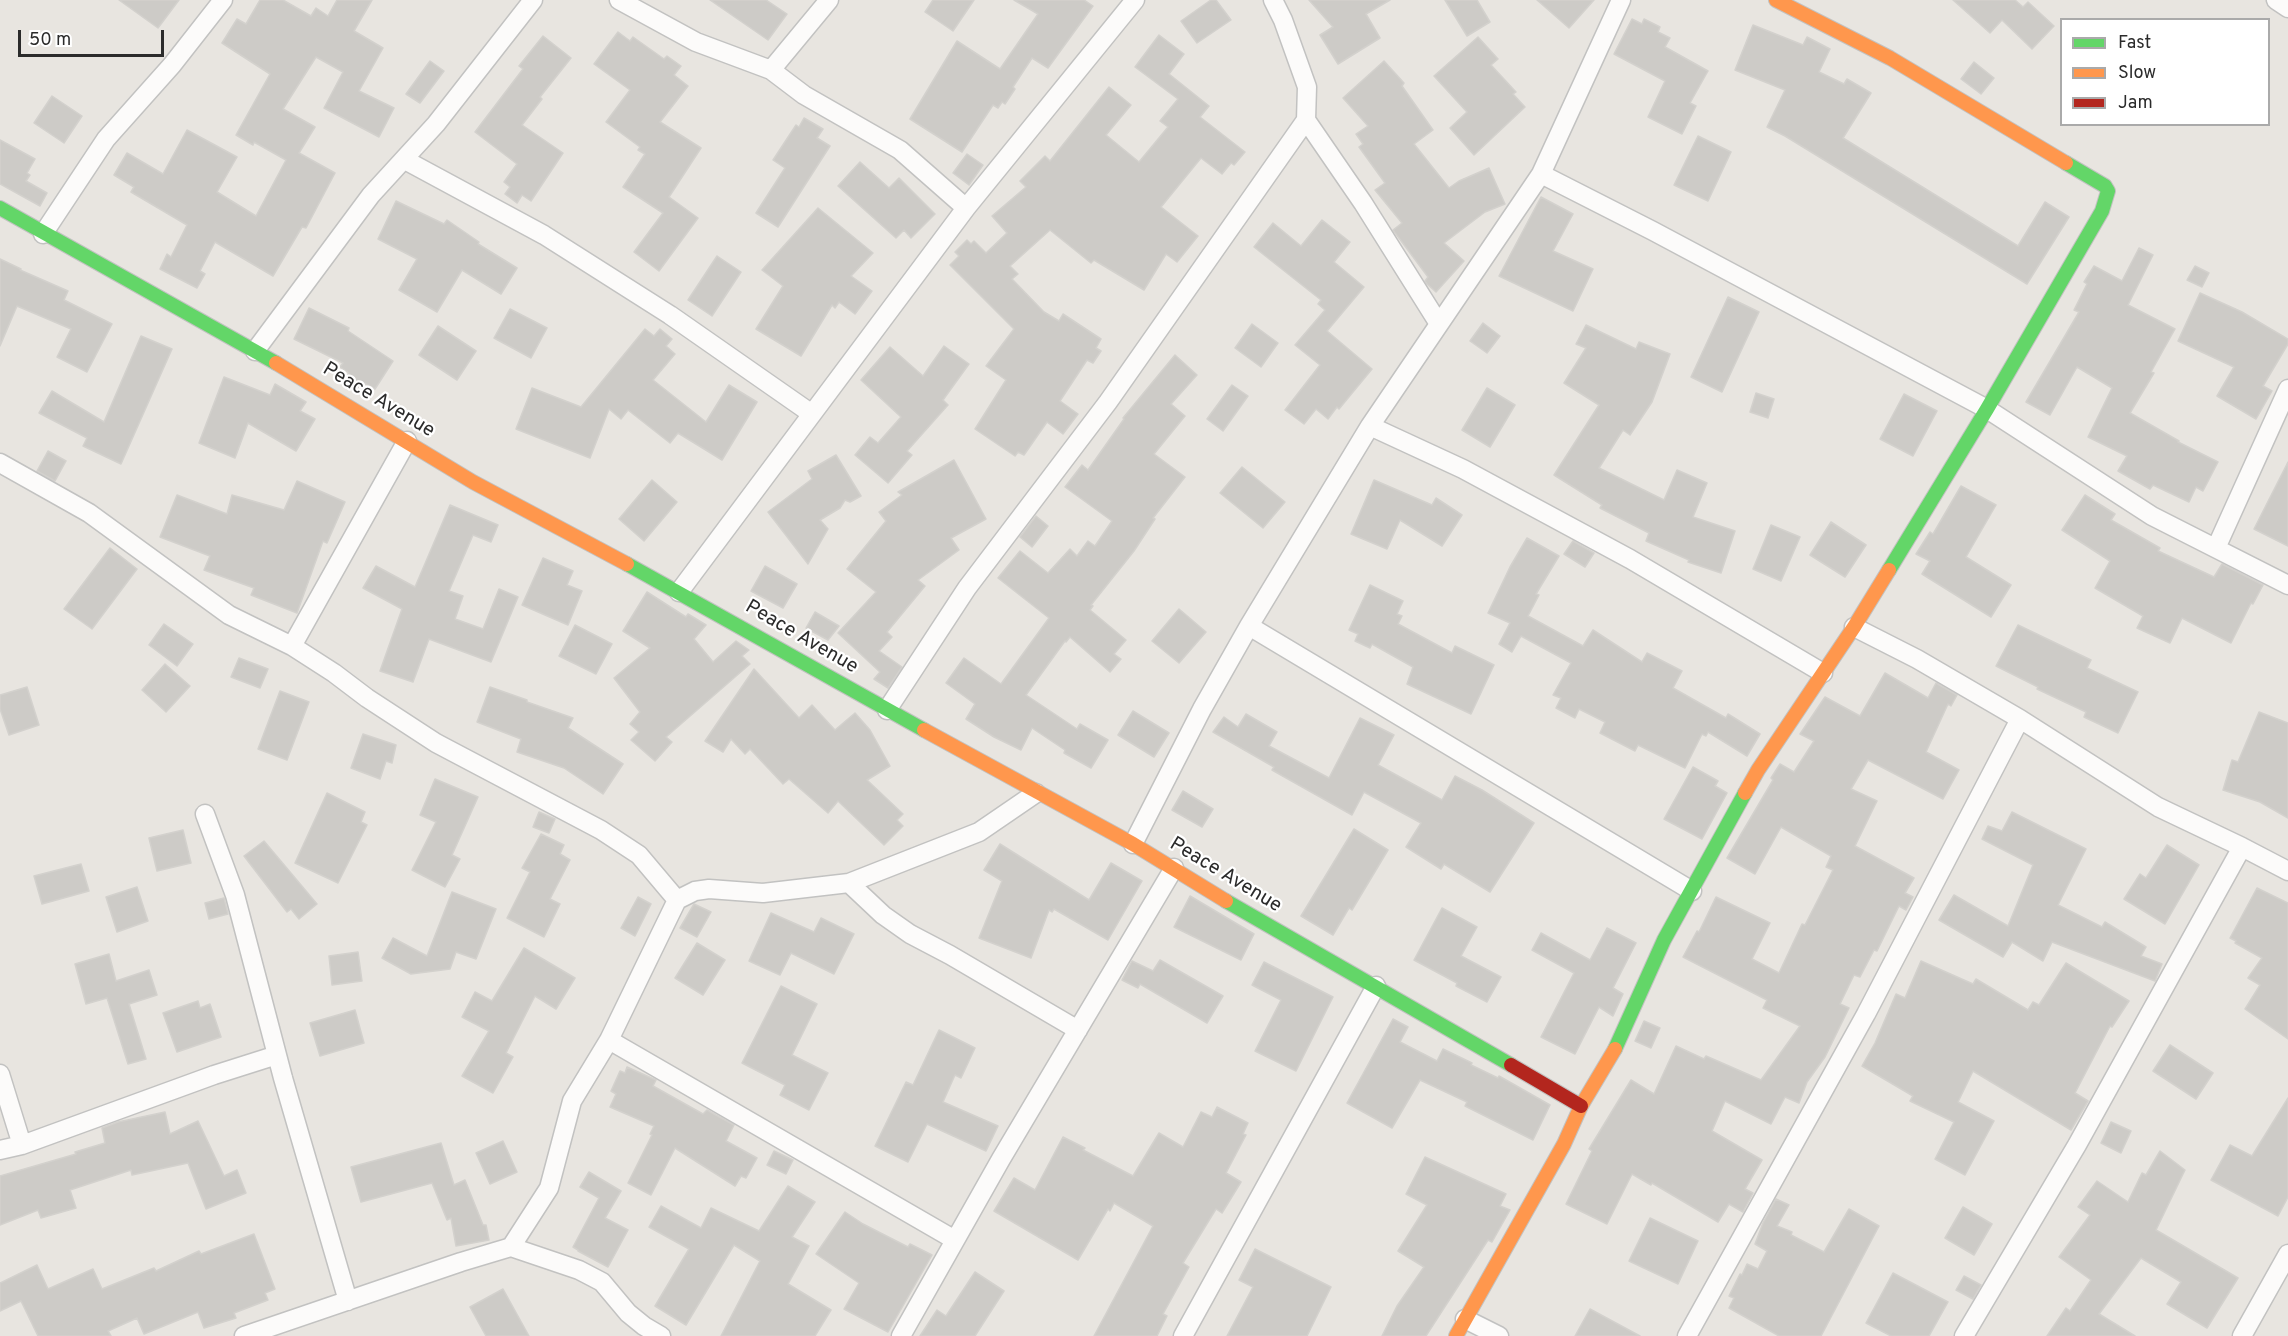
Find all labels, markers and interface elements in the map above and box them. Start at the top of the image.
scale bar [21,18,166,56]
legend [2060,18,2270,126]
text: 50 m [29,29,71,52]
text: Fast [2118,32,2151,55]
text: Slow [2118,62,2156,85]
text: Jam [2118,92,2153,115]
street label: Peace Avenue [318,358,438,444]
street label: Peace Avenue [740,596,862,680]
street label: Peace Avenue [1165,833,1285,919]

